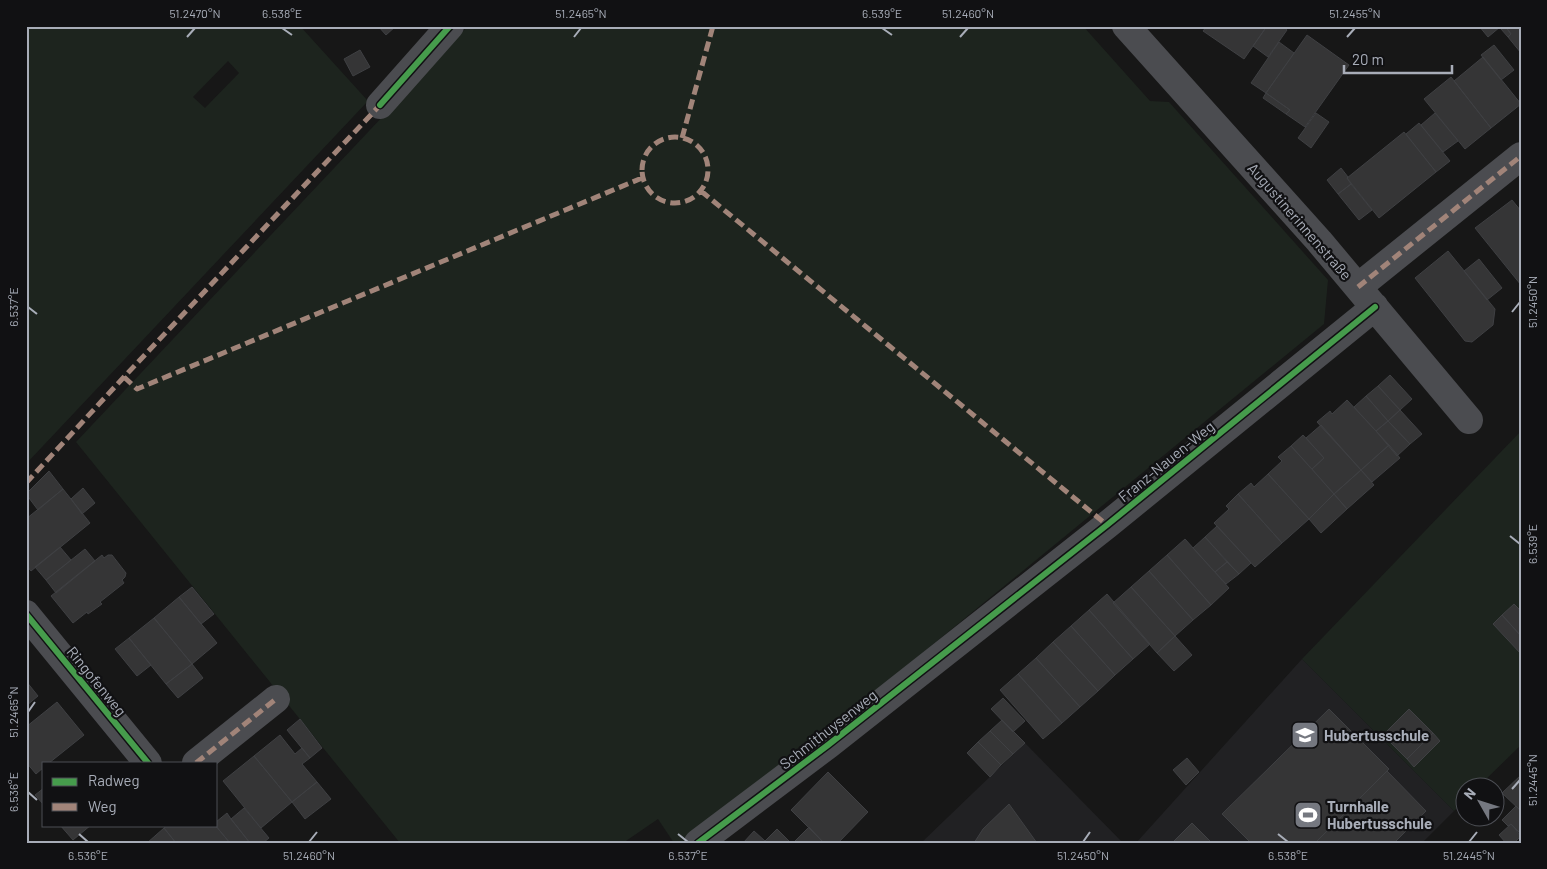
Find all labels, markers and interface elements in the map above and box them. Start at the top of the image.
text: 51.2470°N [169,6,221,20]
text: 6.538°E [262,6,302,20]
text: 51.2465°N [555,6,607,20]
text: 6.539°E [862,6,902,20]
text: 51.2460°N [942,6,994,20]
text: 51.2455°N [1329,6,1381,20]
scale bar [1344,42,1452,74]
text: 20 m [1352,50,1384,68]
street label: Augustinerinnenstraße [1244,159,1356,283]
text: 51.2450°N [1525,276,1539,328]
text: 6.537°E [6,287,20,327]
street label: Franz-Nauen-Weg [1114,417,1218,505]
text: 6.539°E [1525,524,1539,564]
street label: Ringofenweg [63,643,131,719]
street label: Schmithuysenweg [776,685,880,773]
text: 51.2465°N [6,686,20,738]
school or university icon: Hubertusschule [1290,720,1320,750]
place label: Hubertusschule [1324,726,1429,744]
text: 51.2445°N [1525,754,1539,806]
legend [42,762,218,826]
text: Radweg [88,771,140,789]
text: 6.536°E [6,772,20,812]
north arrow [1454,776,1504,826]
text: N [1460,785,1479,802]
text: Weg [88,797,116,815]
place label: Turnhalle Hubertusschule [1327,797,1432,832]
sports icon: Turnhalle Hubertusschule [1293,800,1323,830]
text: 6.536°E [68,848,108,862]
text: 51.2460°N [283,848,335,862]
text: 6.537°E [668,848,708,862]
text: 51.2450°N [1057,848,1109,862]
text: 6.538°E [1268,848,1308,862]
text: 51.2445°N [1443,848,1495,862]

